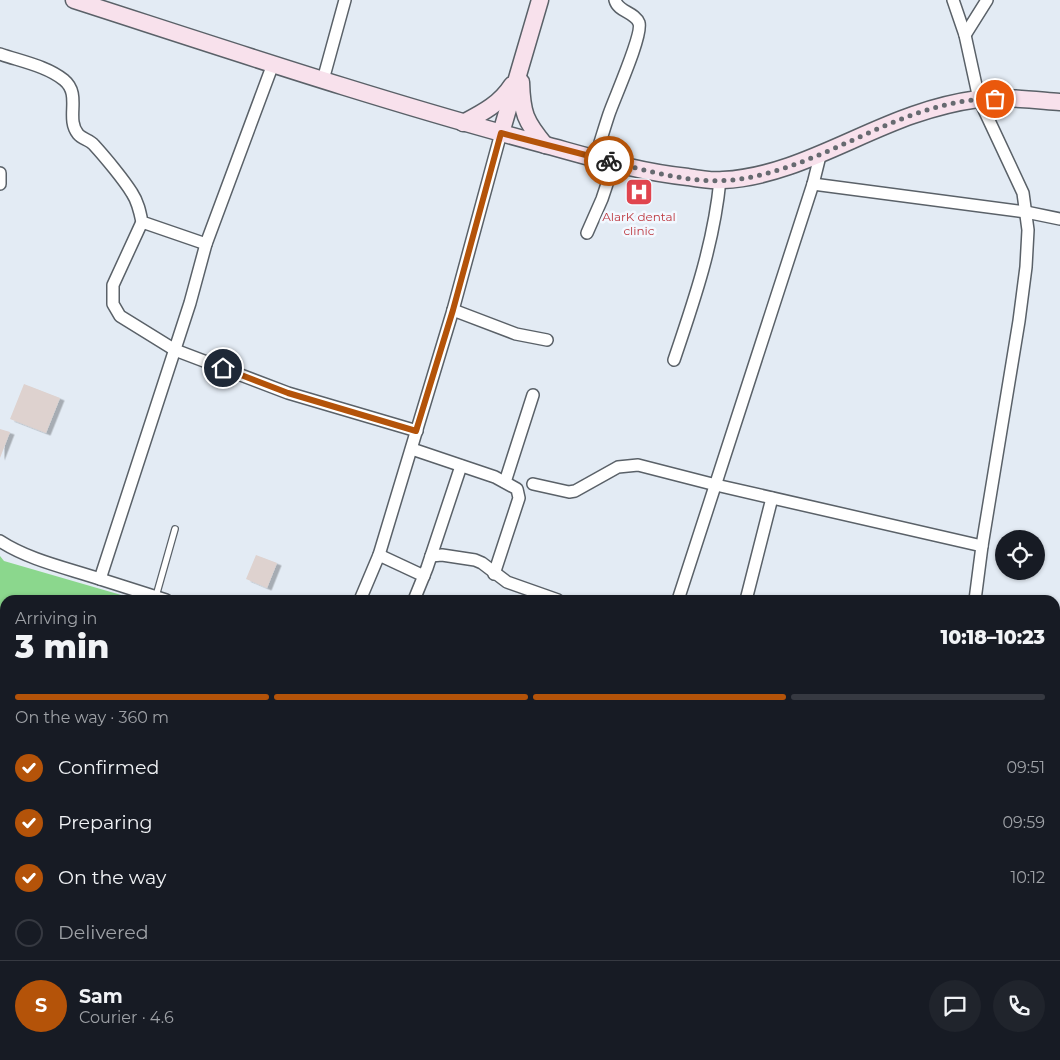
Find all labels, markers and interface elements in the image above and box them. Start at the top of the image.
pin [974,78,1016,120]
icon: bag [981,85,1009,113]
courier [584,136,634,186]
icon: bike [595,147,623,175]
hospital icon: AlarK dental clinic [624,177,654,207]
place label: AlarK dental clinic [602,209,676,238]
pin [202,347,244,389]
icon: home [209,354,237,382]
map controls [995,530,1045,580]
button: locate [995,530,1045,580]
text: Arriving in [15,609,97,628]
text: 10:18–10:23 [941,626,1045,649]
text: 3 min [15,627,109,666]
text: On the way · 360 m [15,708,169,727]
icon: check [15,754,43,782]
text: Confirmed [58,756,159,779]
text: 09:51 [1006,758,1045,777]
icon: check [15,809,43,837]
text: Preparing [58,811,153,834]
text: 09:59 [1002,813,1045,832]
icon: check [15,864,43,892]
text: On the way [58,866,166,889]
text: 10:12 [1010,868,1045,887]
text: Delivered [58,921,149,944]
button: chat [929,980,981,1032]
button: phone [993,980,1045,1032]
text: Sam [79,985,123,1008]
text: S [35,994,47,1017]
text: Courier · 4.6 [79,1008,174,1027]

